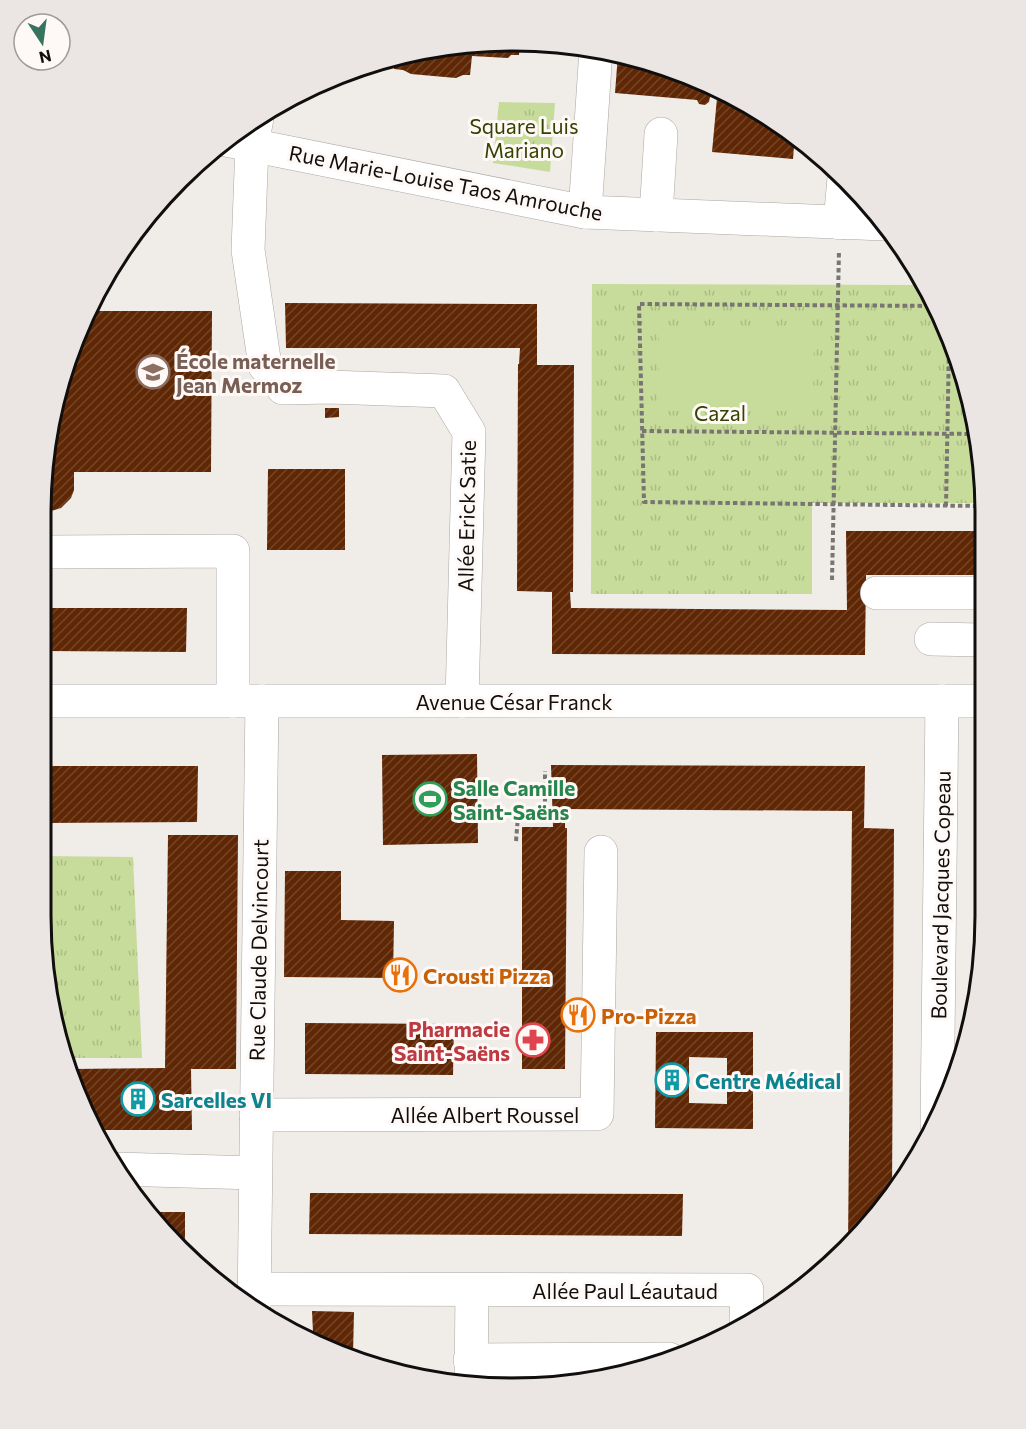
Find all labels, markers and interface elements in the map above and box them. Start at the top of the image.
north arrow [12,12,72,72]
text: N [38,46,53,68]
park label: Square Luis Mariano [469,113,579,162]
street label: Rue Marie-Louise Taos Amrouche [287,139,605,225]
place label: École maternelle Jean Mermoz [176,348,336,397]
school or university icon: École maternelle Jean Mermoz [135,354,171,390]
park label: Cazal [694,400,746,425]
street label: Allée Erick Satie [452,440,480,592]
street label: Avenue César Franck [415,689,613,714]
street label: Boulevard Jacques Copeau [925,770,955,1020]
place label: Salle Camille Saint-Saëns [453,775,575,824]
sports icon: Salle Camille Saint-Saëns [412,781,448,817]
street label: Rue Claude Delvincourt [244,839,272,1061]
restaurant icon: Crousti Pizza [382,957,418,993]
place label: Crousti Pizza [423,963,551,988]
restaurant icon: Pro-Pizza [560,997,596,1033]
place label: Pro-Pizza [601,1003,697,1028]
place label: Pharmacie Saint-Saëns [394,1016,510,1065]
pharmacy icon: Pharmacie Saint-Saëns [515,1022,551,1058]
building icon: Centre Médical [654,1062,690,1098]
place label: Centre Médical [695,1068,841,1093]
building icon: Sarcelles VI [120,1081,156,1117]
place label: Sarcelles VI [161,1087,272,1112]
street label: Allée Albert Roussel [391,1102,579,1127]
street label: Allée Paul Léautaud [532,1278,718,1303]

